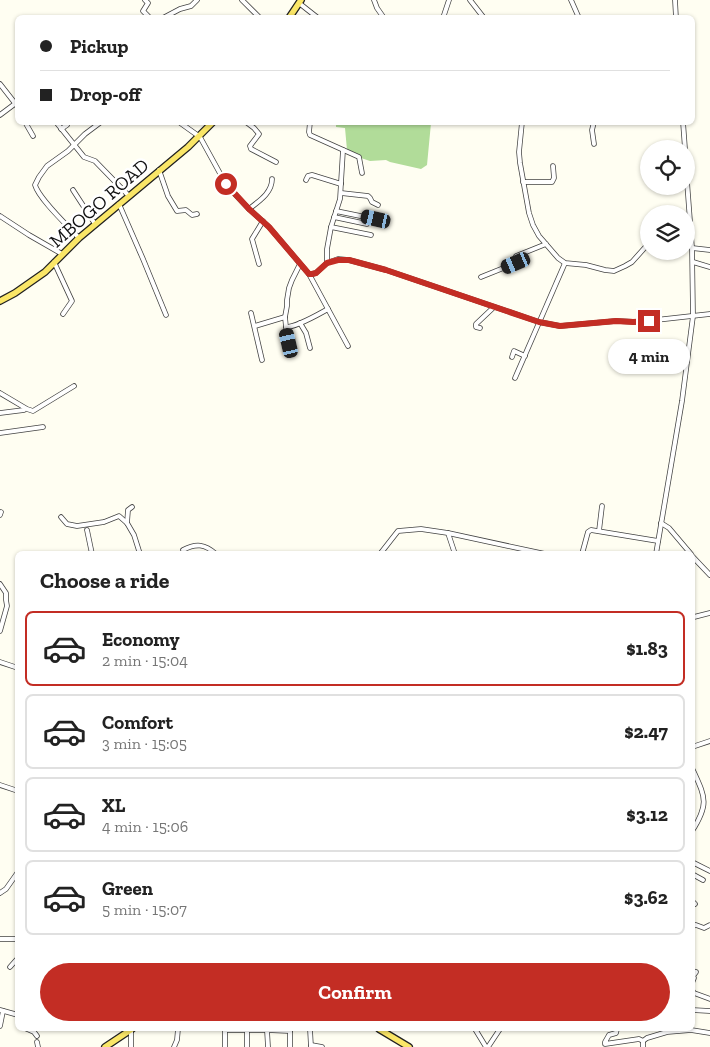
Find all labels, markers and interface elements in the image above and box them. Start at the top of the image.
text: Pickup [70,35,128,58]
text: Drop-off [70,83,141,106]
map controls [640,140,695,260]
button: locate [640,140,695,195]
street label: MBOGO ROAD [45,154,153,252]
route start [215,173,237,195]
button: layers [640,205,695,260]
car [359,208,392,230]
car [499,250,532,276]
route end [638,310,660,332]
car [278,327,299,359]
callout: 4 min [608,338,690,374]
text: 4 min [629,347,669,366]
text: Choose a ride [40,567,170,594]
icon: car [42,626,87,671]
text: Economy [102,628,180,651]
text: $1.83 [626,637,668,660]
text: 2 min · 15:04 [102,651,188,670]
icon: car [42,709,87,754]
text: Comfort [102,711,173,734]
text: $2.47 [624,720,668,743]
text: 3 min · 15:05 [102,734,187,753]
icon: car [42,792,87,837]
text: XL [102,794,125,817]
text: $3.12 [626,803,668,826]
text: 4 min · 15:06 [102,817,188,836]
icon: car [42,875,87,920]
text: Green [102,877,153,900]
text: $3.62 [624,886,668,909]
text: 5 min · 15:07 [102,900,187,919]
button: Confirm [40,963,670,1021]

